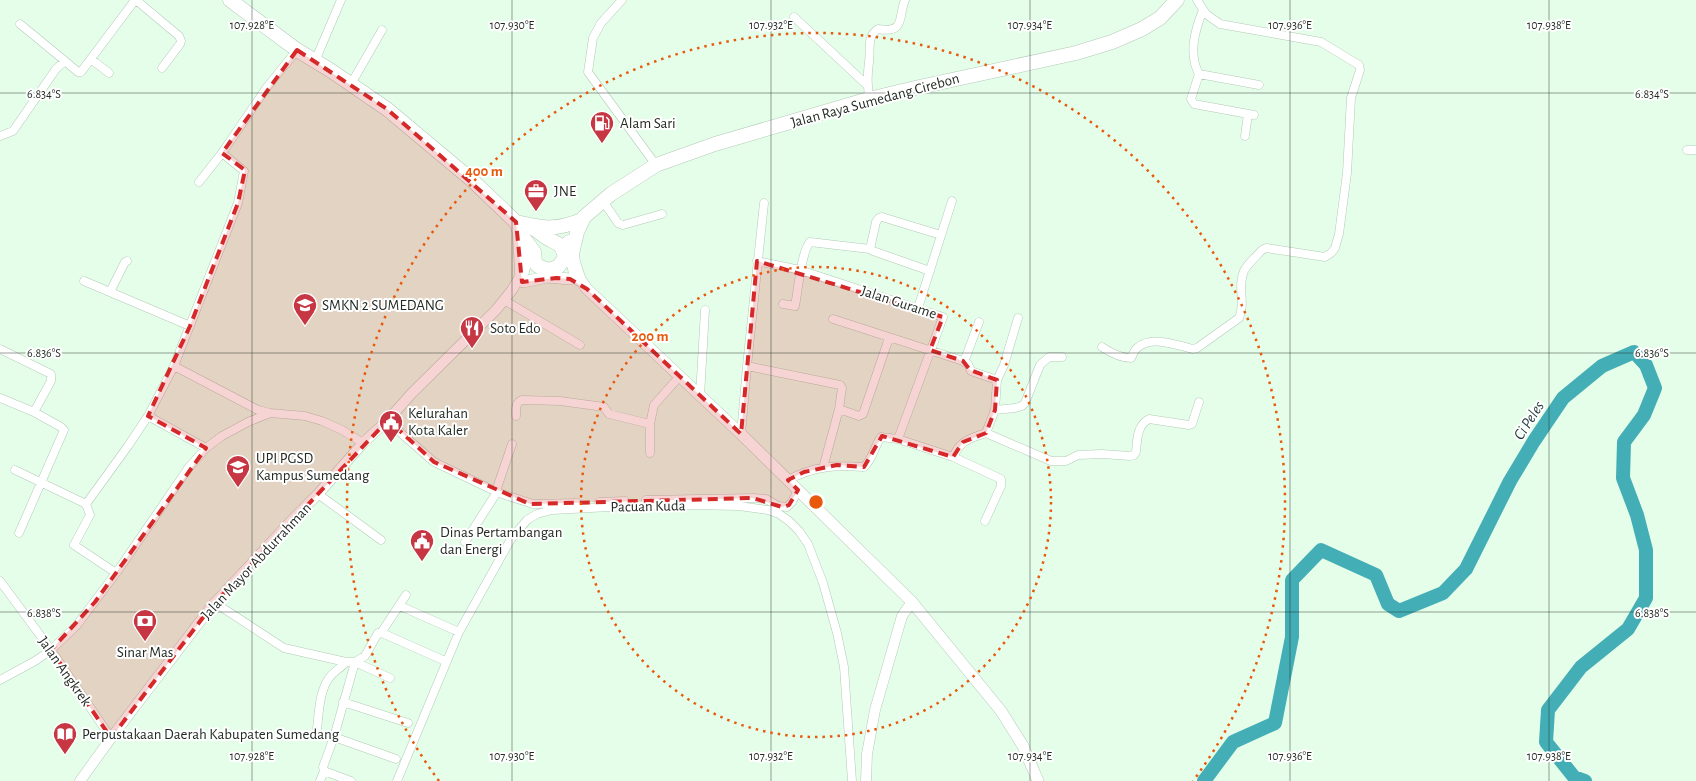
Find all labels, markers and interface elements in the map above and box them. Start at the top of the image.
text: 107.928°E [230,19,274,31]
text: 107.930°E [490,19,534,31]
text: 107.932°E [749,19,793,31]
text: 107.934°E [1008,19,1052,31]
text: 107.936°E [1268,19,1312,31]
text: 107.938°E [1527,19,1571,31]
street label: Jalan Raya Sumedang Cirebon [789,71,961,130]
text: 6.834°S [27,88,61,100]
text: 6.834°S [1635,88,1669,100]
fuel station icon: Alam Sari [589,110,615,144]
place label: Alam Sari [620,116,676,131]
text: 400 m [465,164,503,179]
office icon: JNE [523,178,549,212]
place label: JNE [554,184,576,199]
street label: Jalan Gurame [859,283,939,322]
school or university icon: SMKN 2 SUMEDANG [292,292,318,326]
place label: SMKN 2 SUMEDANG [322,298,444,313]
restaurant icon: Soto Edo [459,315,485,349]
place label: Soto Edo [490,321,541,336]
text: 200 m [631,329,669,344]
text: 6.836°S [27,347,61,359]
text: 6.836°S [1635,347,1669,359]
water label: Ci Peles [1511,398,1547,443]
place label: Kelurahan Kota Kaler [408,406,468,438]
public building icon: Kelurahan Kota Kaler [378,409,404,443]
place label: UPI PGSD Kampus Sumedang [256,451,370,483]
school or university icon: UPI PGSD Kampus Sumedang [225,454,251,488]
centre of rings [807,493,825,511]
street label: Pacuan Kuda [610,498,686,515]
street label: Jalan Mayor Abdurrahman [199,500,314,623]
place label: Dinas Pertambangan dan Energi [440,525,562,557]
public building icon: Dinas Pertambangan dan Energi [409,528,435,562]
text: 6.838°S [27,607,61,619]
text: 6.838°S [1635,607,1669,619]
bank icon: Sinar Mas [132,608,158,642]
street label: Jalan Angkrek [35,634,94,709]
place label: Sinar Mas [117,645,173,660]
library icon: Perpustakaan Daerah Kabupaten Sumedang [52,721,78,755]
place label: Perpustakaan Daerah Kabupaten Sumedang [82,727,340,742]
text: 107.928°E [230,750,274,762]
text: 107.930°E [490,750,534,762]
text: 107.932°E [749,750,793,762]
text: 107.934°E [1008,750,1052,762]
text: 107.936°E [1268,750,1312,762]
text: 107.938°E [1527,750,1571,762]

